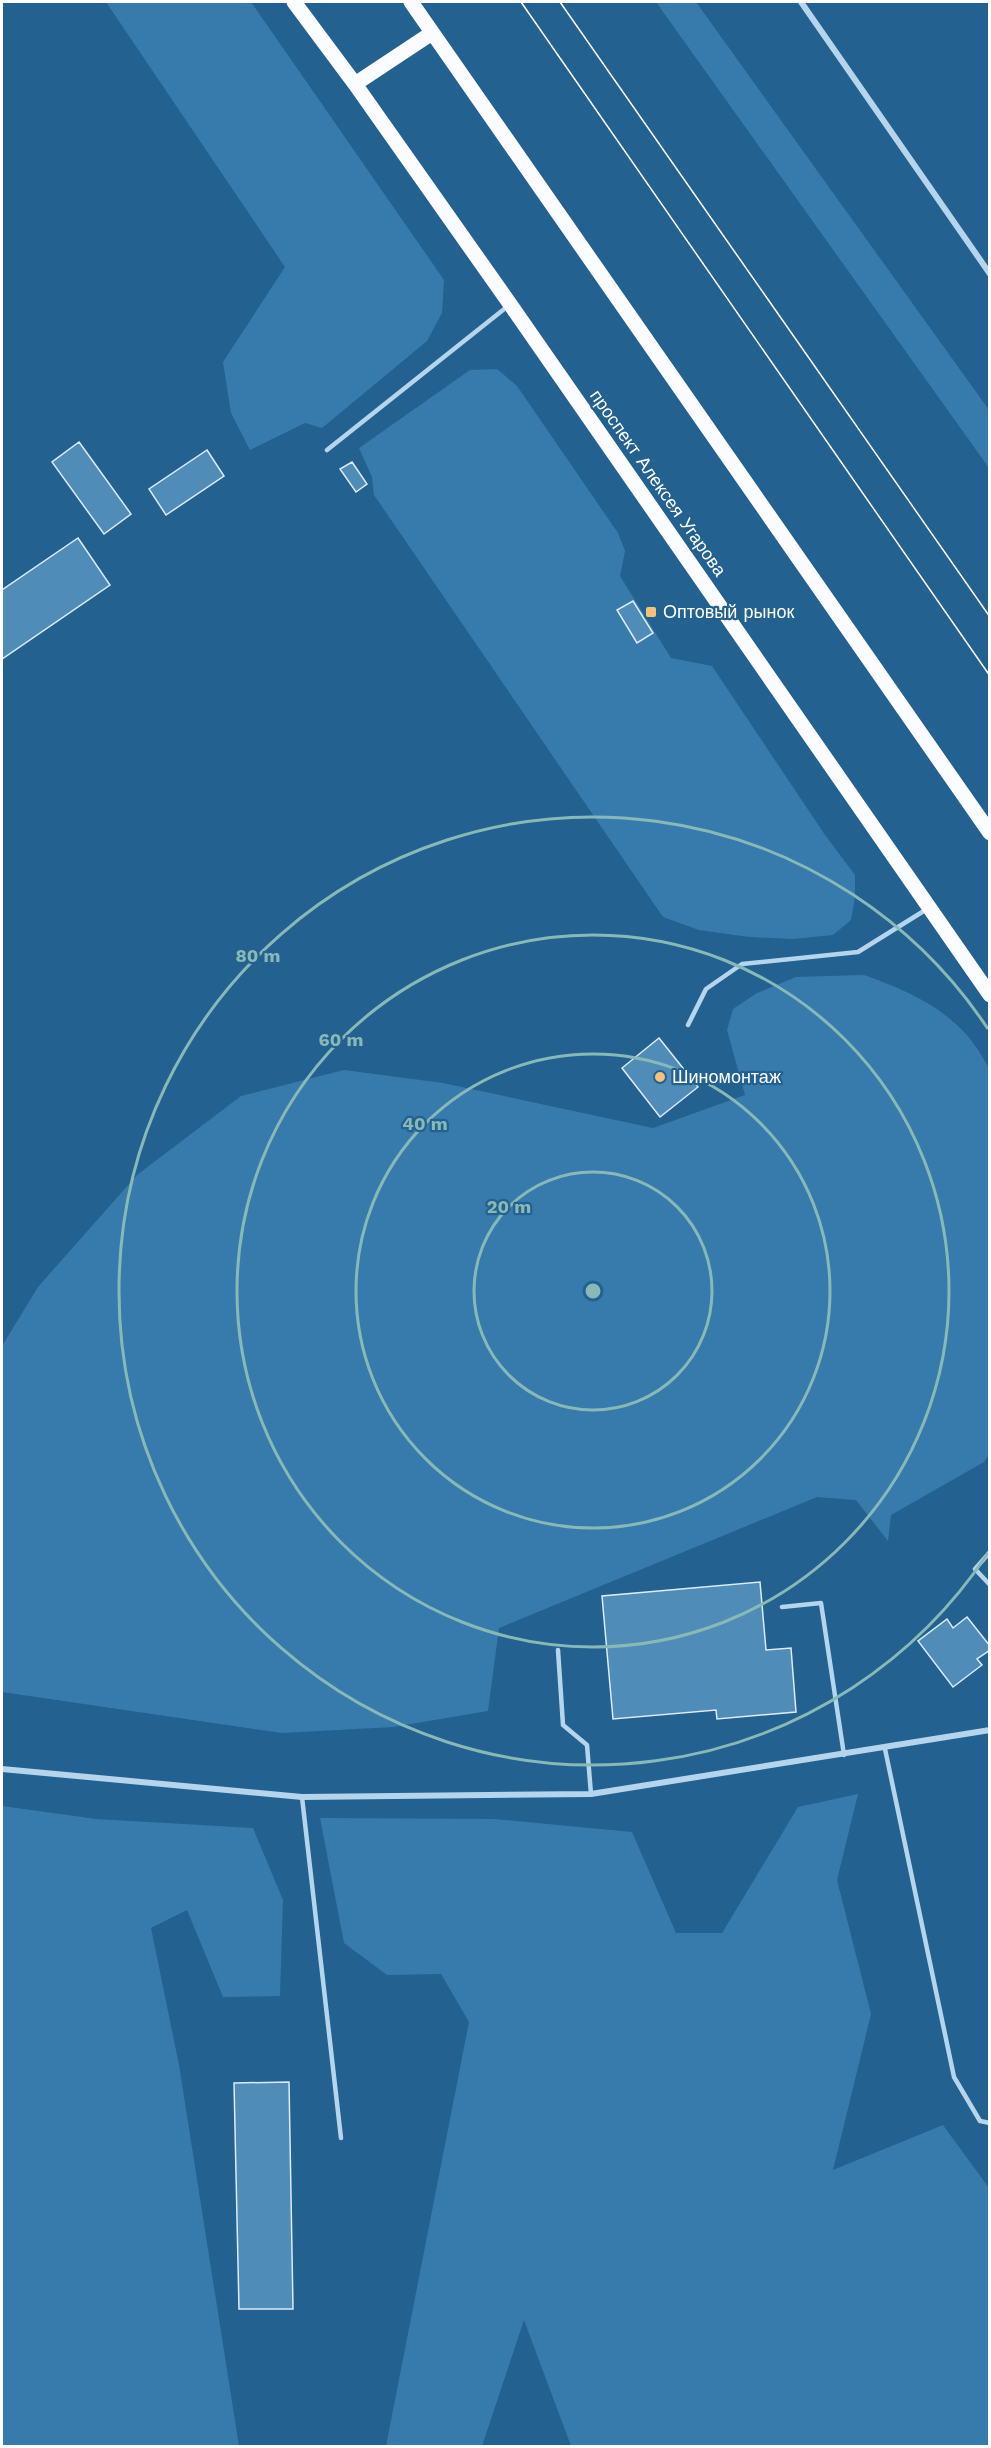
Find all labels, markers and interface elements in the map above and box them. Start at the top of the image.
street label: проспект Алексея Угарова [586,385,731,581]
place label: Оптовый рынок [663,601,794,622]
marker: Оптовый рынок [644,605,658,619]
text: 80 m [236,945,280,966]
text: 60 m [319,1029,363,1050]
place label: Шиномонтаж [672,1066,781,1087]
marker: Шиномонтаж [653,1070,667,1084]
text: 40 m [402,1113,448,1134]
text: 20 m [487,1196,531,1217]
centre of rings [583,1281,603,1301]

